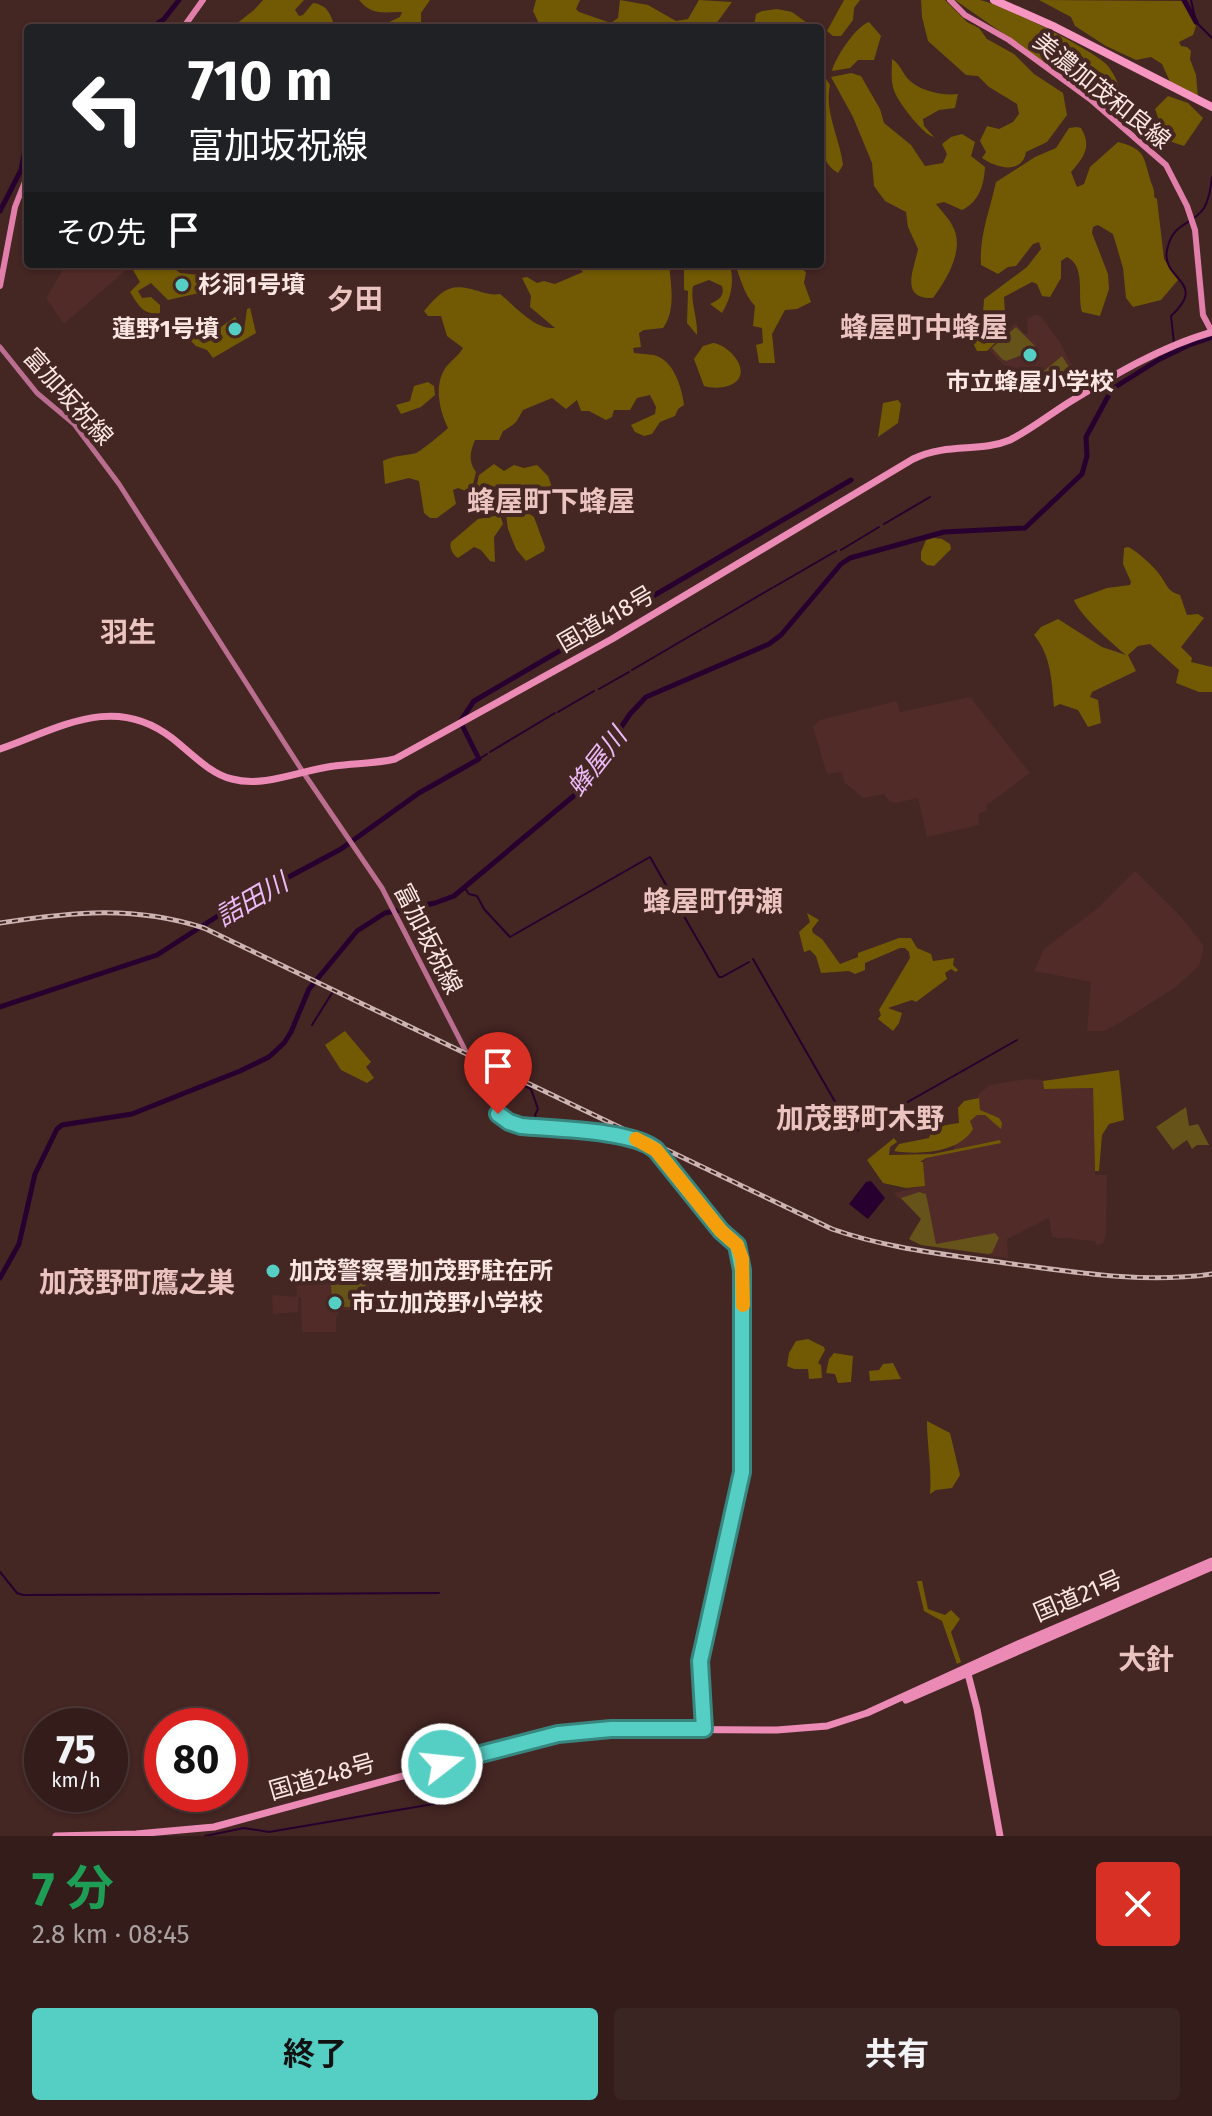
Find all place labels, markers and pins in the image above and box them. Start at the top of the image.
place label: 杉洞1号墳 [198,271,305,299]
marker: 杉洞1号墳 [173,276,191,294]
place label: 蓮野1号墳 [112,315,219,343]
marker: 蓮野1号墳 [226,320,244,338]
marker: 市立蜂屋小学校 [1021,346,1039,364]
place label: 市立蜂屋小学校 [946,368,1114,396]
pin [464,1032,532,1114]
place label: 加茂警察署加茂野駐在所 [289,1257,553,1285]
marker: 加茂警察署加茂野駐在所 [264,1262,282,1280]
place label: 市立加茂野小学校 [351,1289,543,1317]
marker: 市立加茂野小学校 [326,1294,344,1312]

